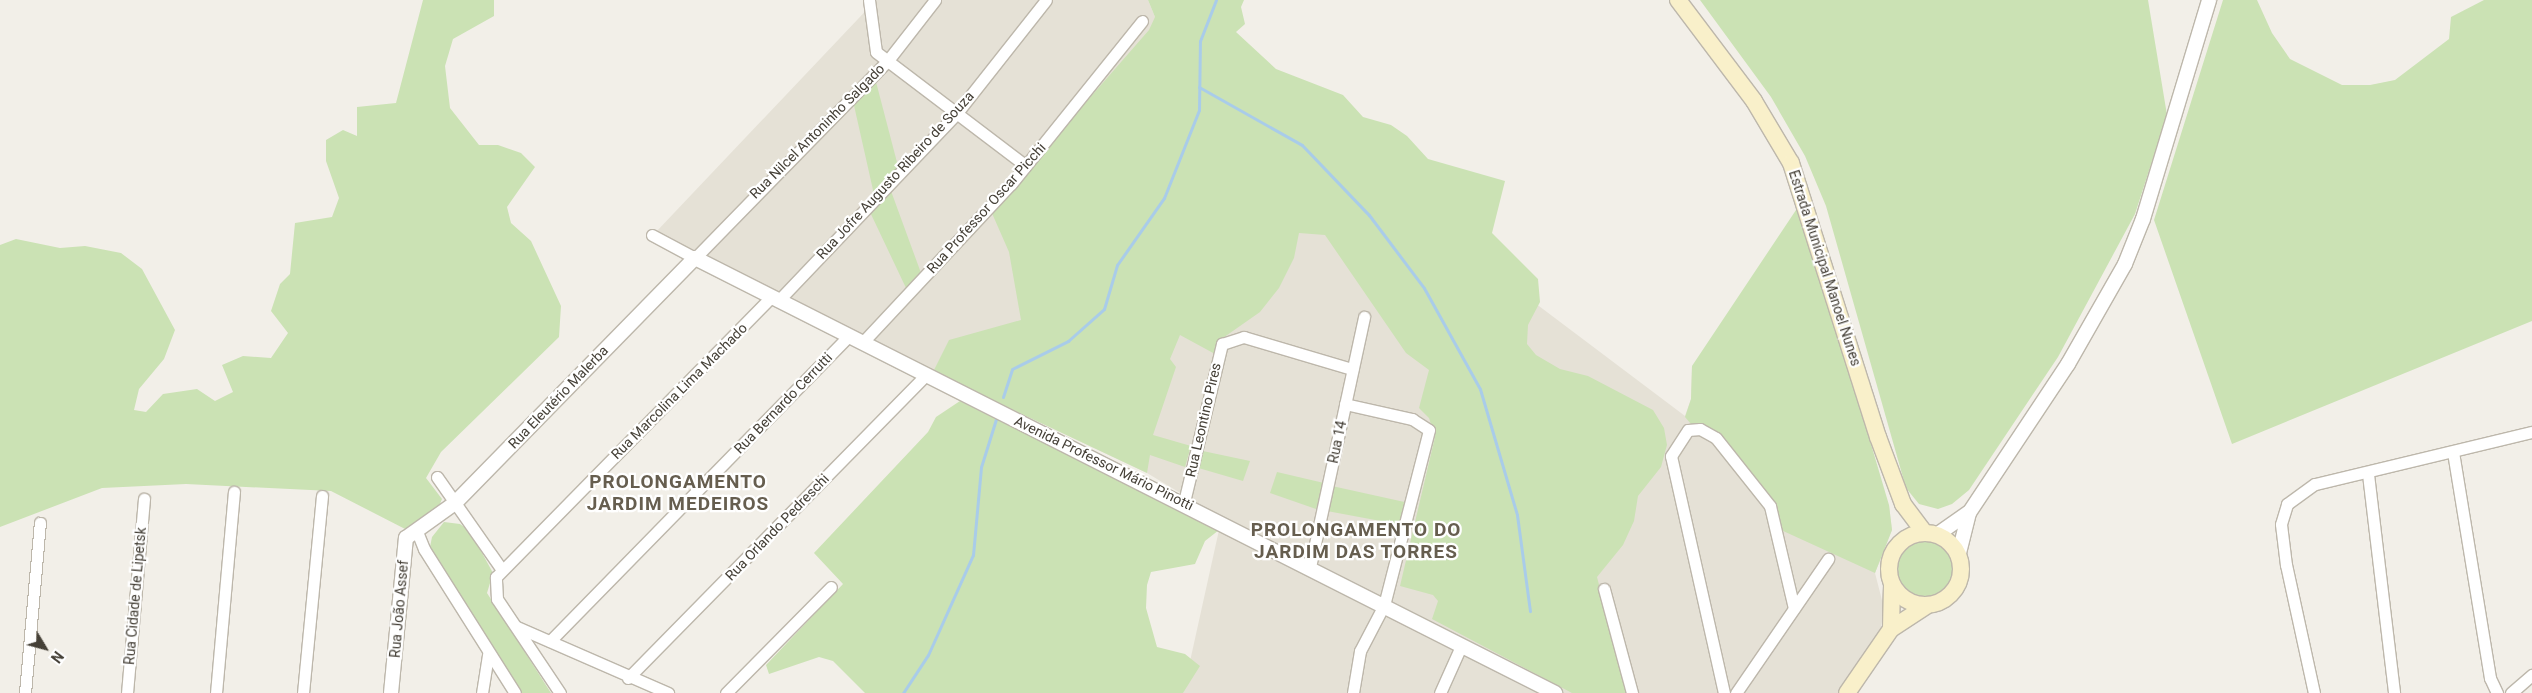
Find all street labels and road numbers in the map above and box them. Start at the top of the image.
street label: Rua Nilcel Antoninho Salgado [746,60,888,202]
street label: Rua Jofre Augusto Ribeiro de Souza [813,88,977,262]
street label: Rua Professor Oscar Picchi [923,139,1049,277]
street label: Estrada Municipal Manoel Nunes [1785,168,1865,368]
street label: Rua Marcolina Lima Machado [607,319,751,463]
street label: Rua Eleutério Malerba [505,342,611,452]
street label: Rua Bernardo Cerrutti [730,349,836,457]
street label: Rua Leontino Pires [1182,361,1224,479]
street label: Avenida Professor Mário Pinotti [1012,412,1196,514]
street label: Rua 14 [1324,419,1350,465]
street label: Rua Orlando Pedreschi [722,470,832,584]
street label: Rua Cidade de Lipetsk [121,526,149,666]
street label: Rua João Assef [386,559,412,659]

